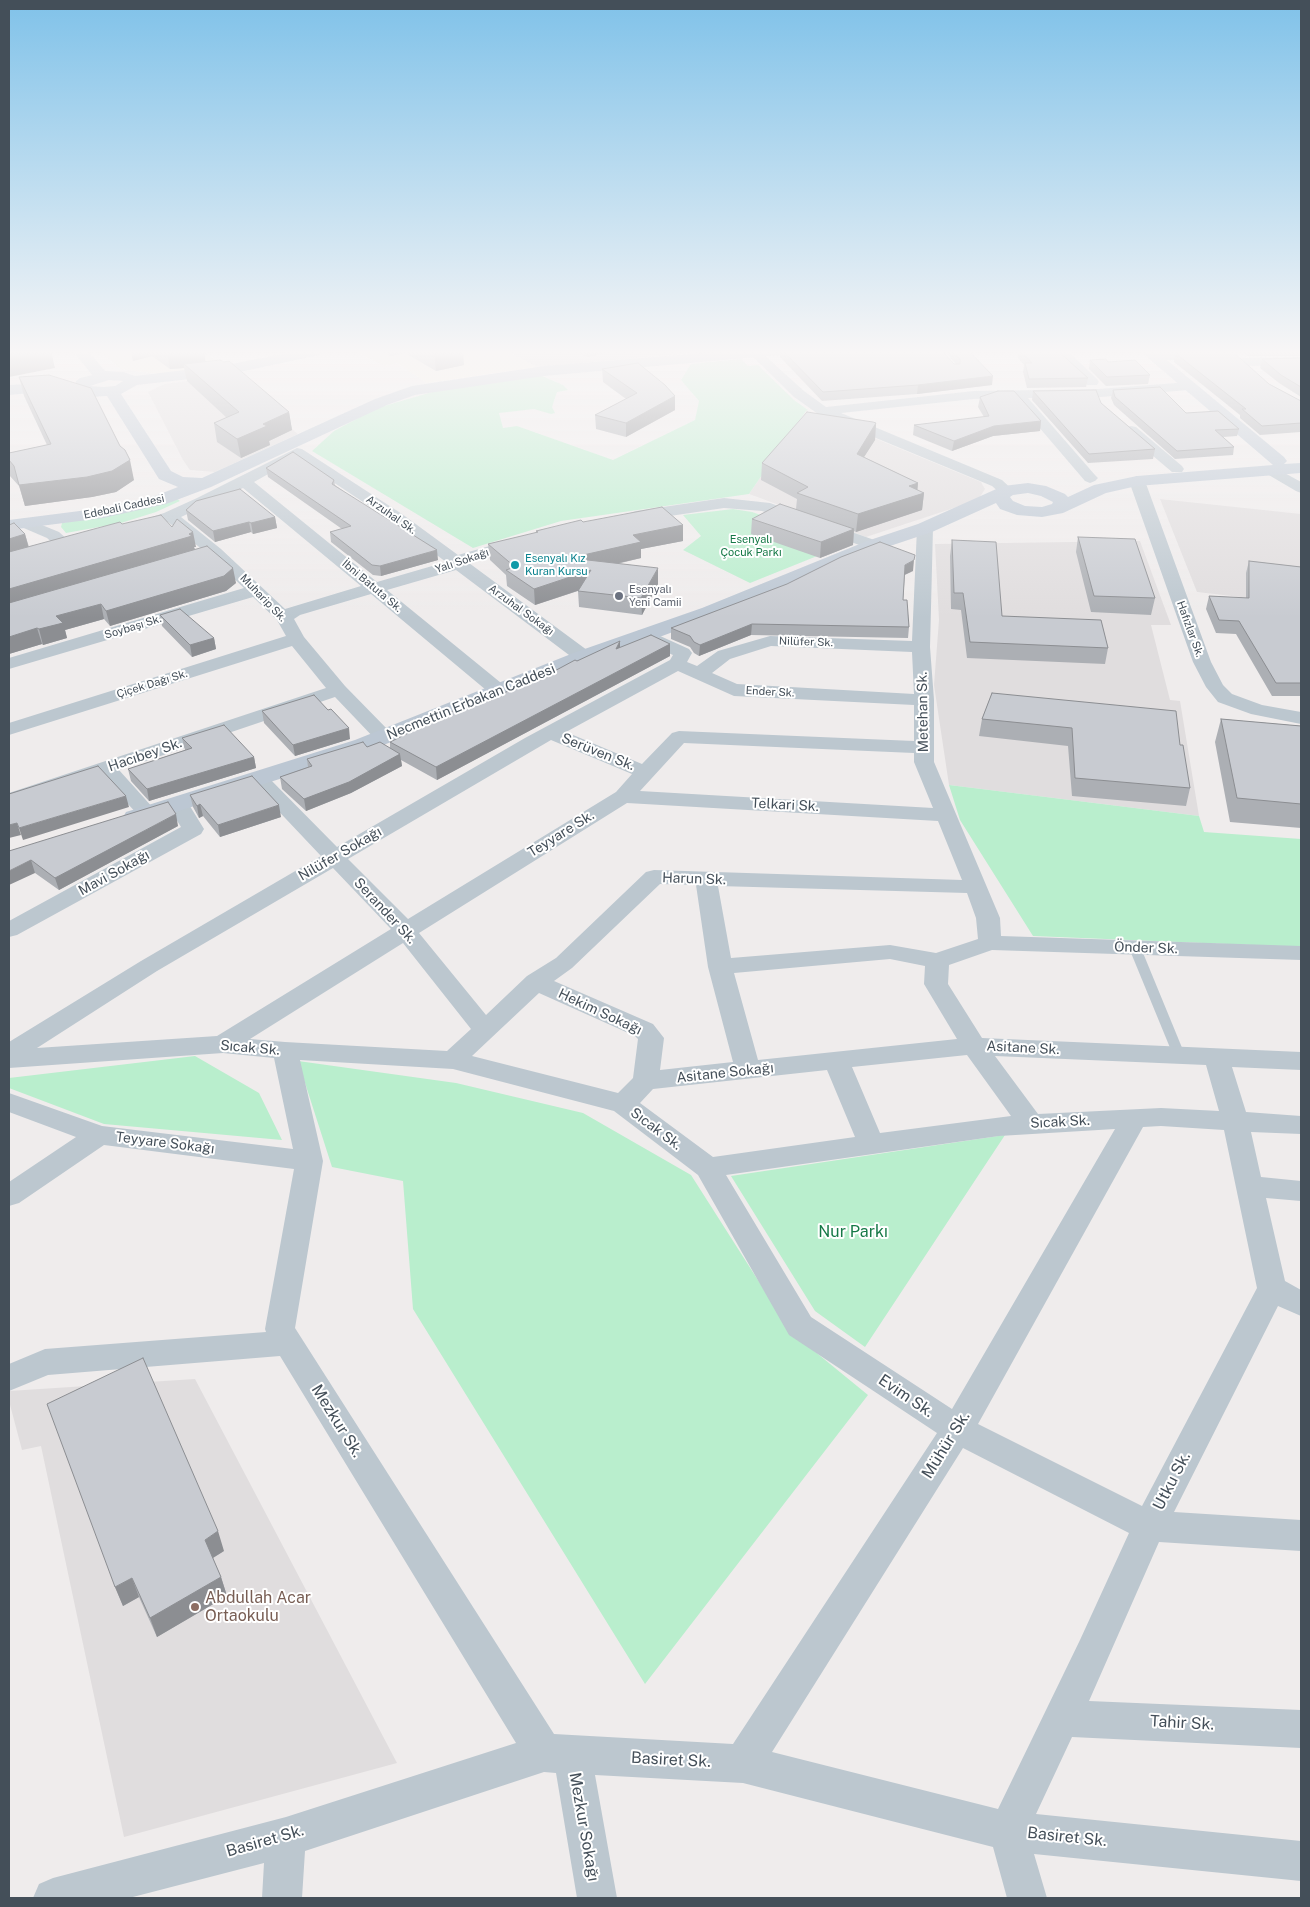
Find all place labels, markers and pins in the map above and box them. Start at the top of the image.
place label: Esenyalı Kız Kuran Kursu [525,552,588,578]
marker: Esenyalı Kız Kuran Kursu [509,559,521,571]
place label: Esenyalı Yeni Camii [629,583,682,609]
marker: Esenyalı Yeni Camii [613,590,625,602]
place label: Abdullah Acar Ortaokulu [205,1588,311,1626]
marker: Abdullah Acar Ortaokulu [189,1601,201,1613]

